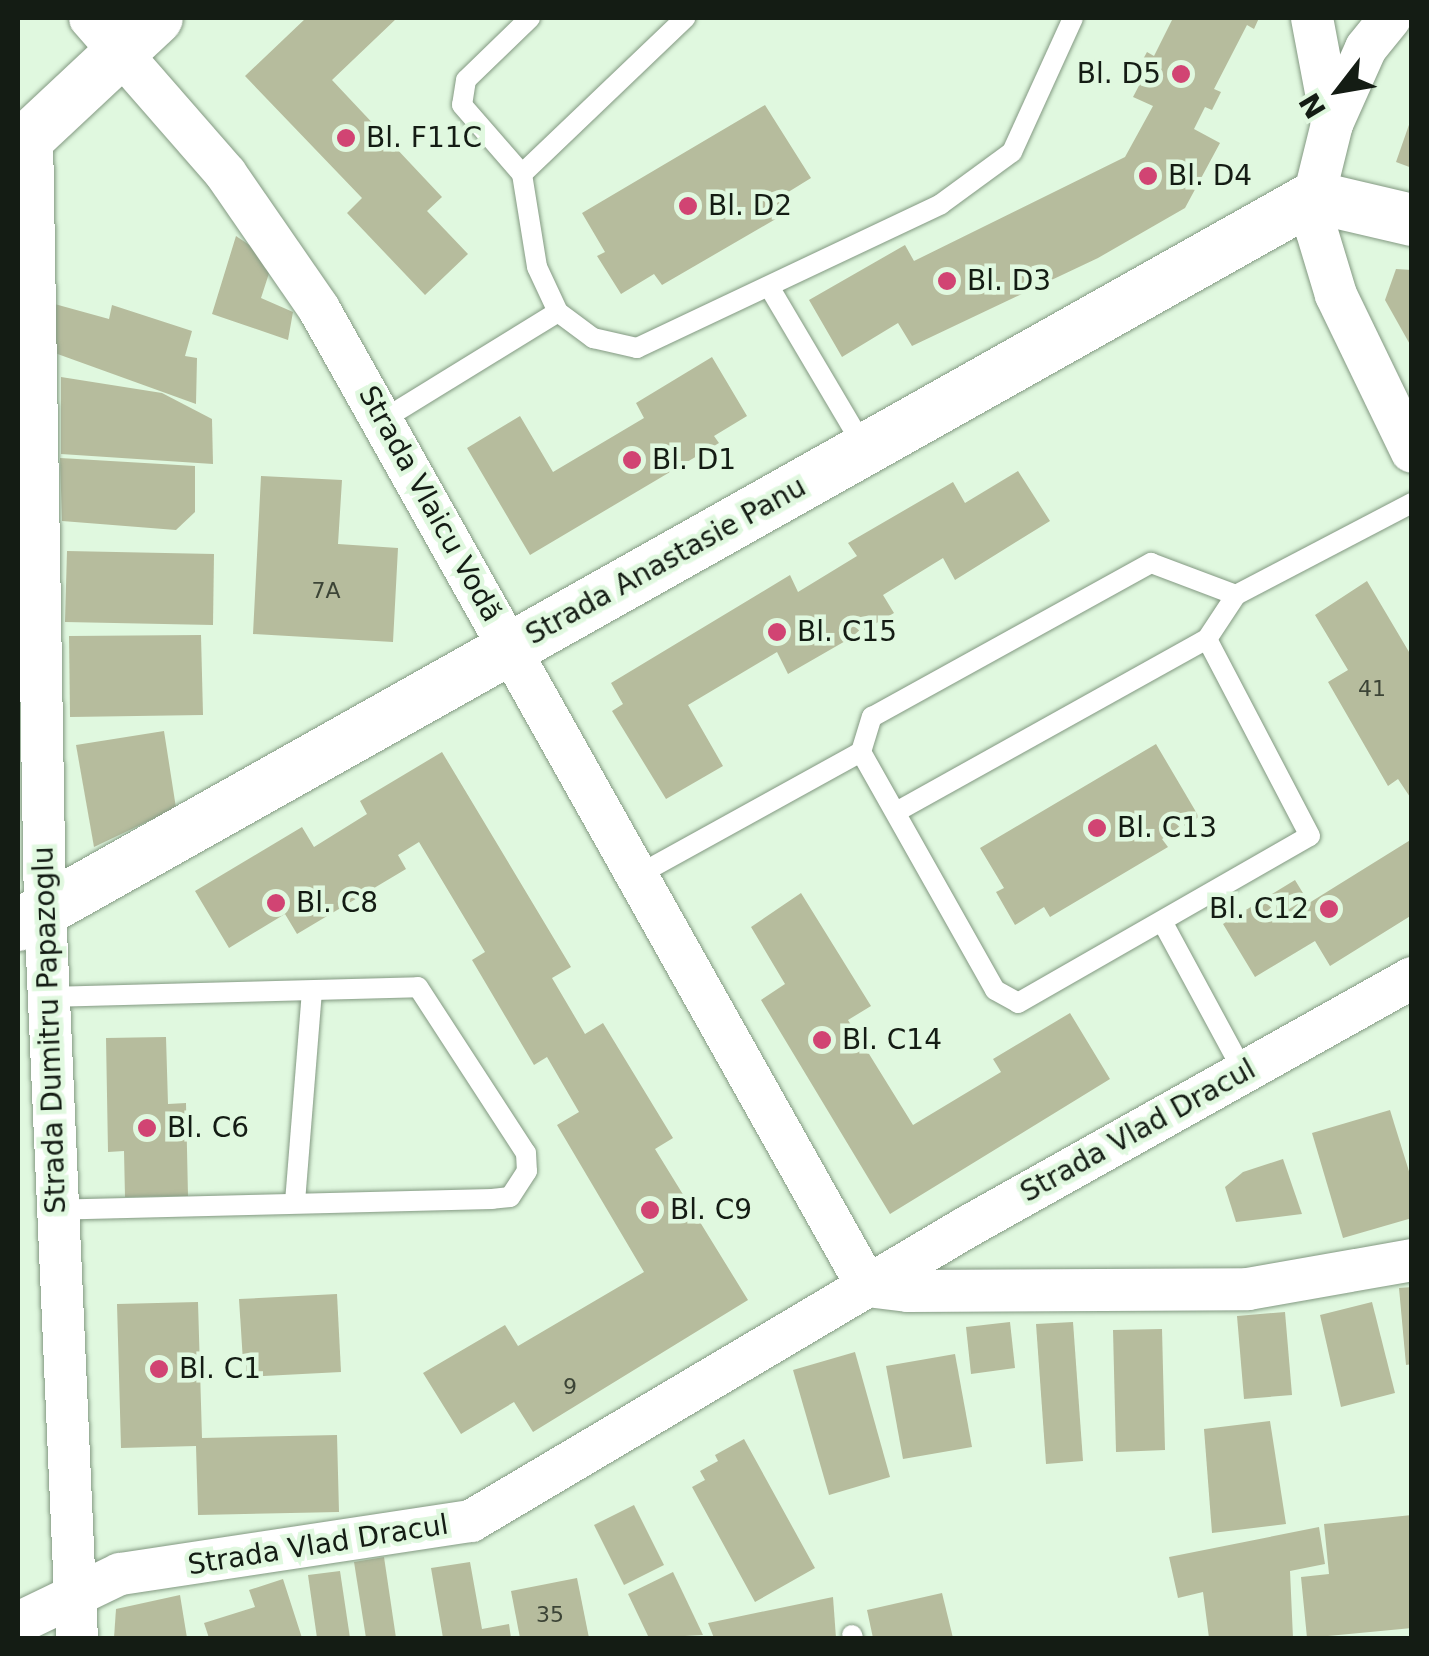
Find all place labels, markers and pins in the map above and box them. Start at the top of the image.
place label: Bl. D5 [1077,57,1161,91]
marker: Bl. D5 [1170,63,1192,85]
place label: Bl. F11C [366,121,482,155]
marker: Bl. F11C [335,127,357,149]
place label: Bl. D4 [1168,159,1252,193]
marker: Bl. D4 [1137,165,1159,187]
place label: Bl. D2 [708,189,792,223]
marker: Bl. D2 [677,195,699,217]
place label: Bl. D3 [967,264,1051,298]
marker: Bl. D3 [936,270,958,292]
place label: Bl. D1 [652,443,736,477]
marker: Bl. D1 [621,449,643,471]
place label: Bl. C15 [797,615,897,649]
marker: Bl. C15 [766,621,788,643]
place label: Bl. C13 [1117,811,1217,845]
marker: Bl. C13 [1086,817,1108,839]
place label: Bl. C8 [296,886,378,920]
marker: Bl. C8 [265,892,287,914]
place label: Bl. C12 [1209,892,1309,926]
marker: Bl. C12 [1318,898,1340,920]
place label: Bl. C14 [842,1023,942,1057]
marker: Bl. C14 [811,1029,833,1051]
place label: Bl. C6 [167,1111,249,1145]
marker: Bl. C6 [136,1117,158,1139]
place label: Bl. C9 [670,1193,752,1227]
marker: Bl. C9 [639,1199,661,1221]
place label: Bl. C1 [179,1352,261,1386]
marker: Bl. C1 [148,1358,170,1380]

